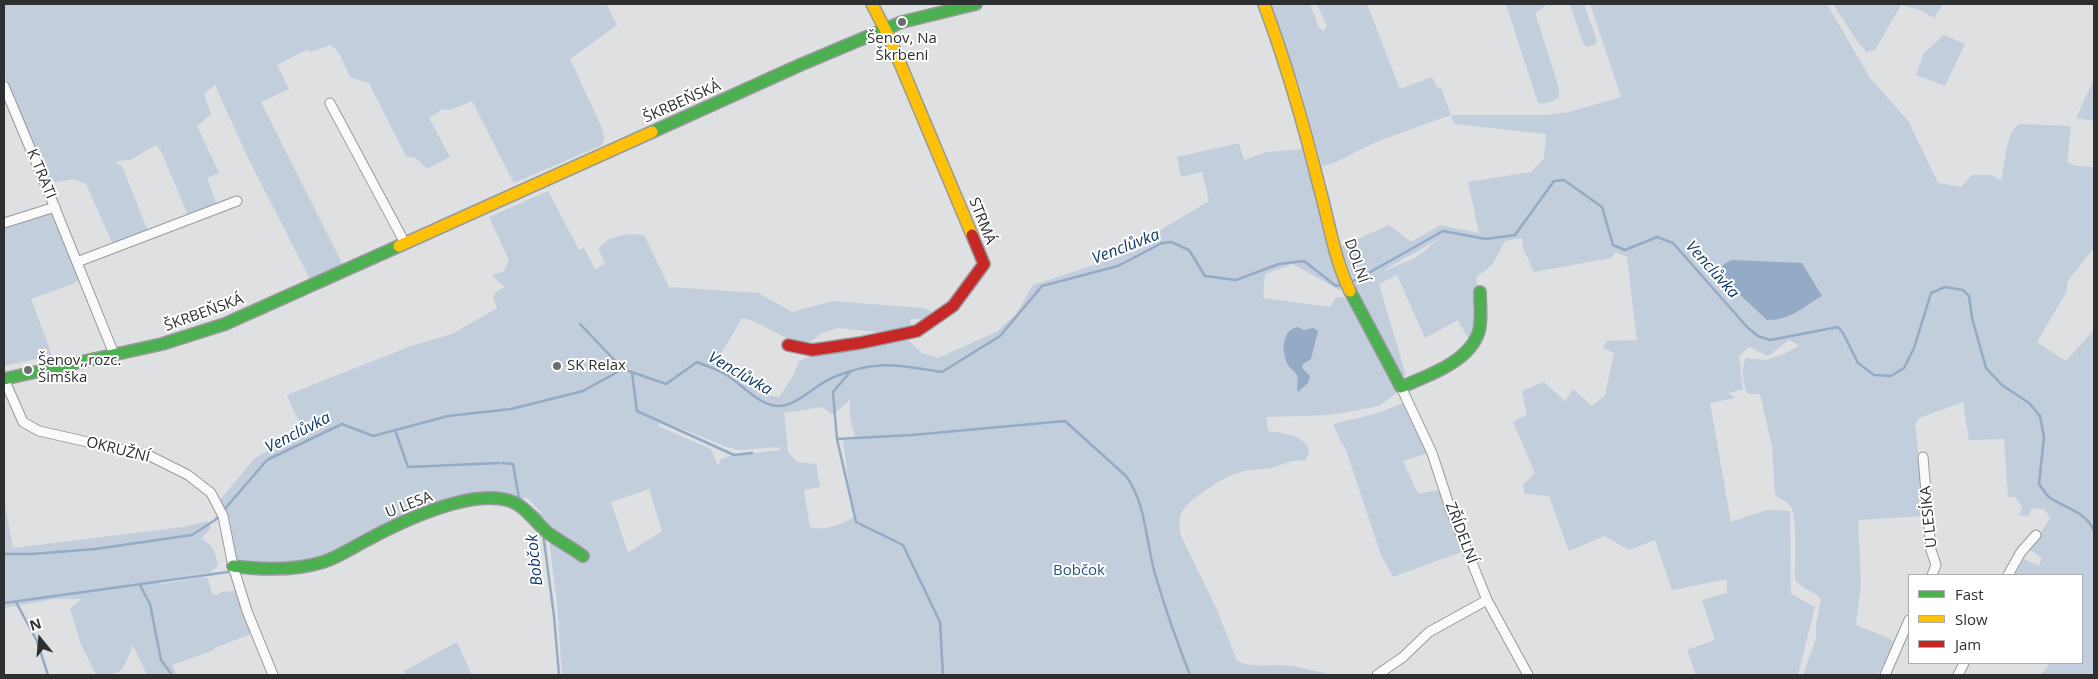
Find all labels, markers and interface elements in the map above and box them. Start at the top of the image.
marker: Šenov, Na Škrbeni [896,16,908,28]
place label: Šenov, Na Škrbeni [867,30,937,65]
street label: ŠKRBEŇSKÁ [640,77,724,127]
street label: K TRATI [22,146,60,202]
street label: STRMÁ [965,195,999,247]
water label: Venclůvka [1090,225,1162,269]
street label: DOLNÍ [1340,236,1372,286]
water label: Venclůvka [1681,237,1743,303]
street label: ŠKRBEŇSKÁ [162,290,246,336]
water label: Venclůvka [705,348,775,400]
place label: Šenov,,rozc. Šimška [38,352,121,387]
place label: SK Relax [567,357,626,375]
marker: SK Relax [551,360,563,372]
marker: Šenov,,rozc. Šimška [22,364,34,376]
water label: Venclůvka [262,408,334,458]
street label: OKRUŽNÍ [84,433,152,467]
street label: U LESÍKA [1917,485,1941,549]
street label: U LESA [383,488,435,522]
street label: ZŘÍDELNÍ [1441,500,1481,566]
water label: Bobčok [523,533,547,587]
park label: Bobčok [1053,562,1105,580]
legend [1908,574,2083,664]
text: Fast [1955,584,1984,604]
text: Slow [1955,609,1988,629]
text: N [27,613,44,635]
north arrow [15,614,65,664]
text: Jam [1955,634,1981,654]

